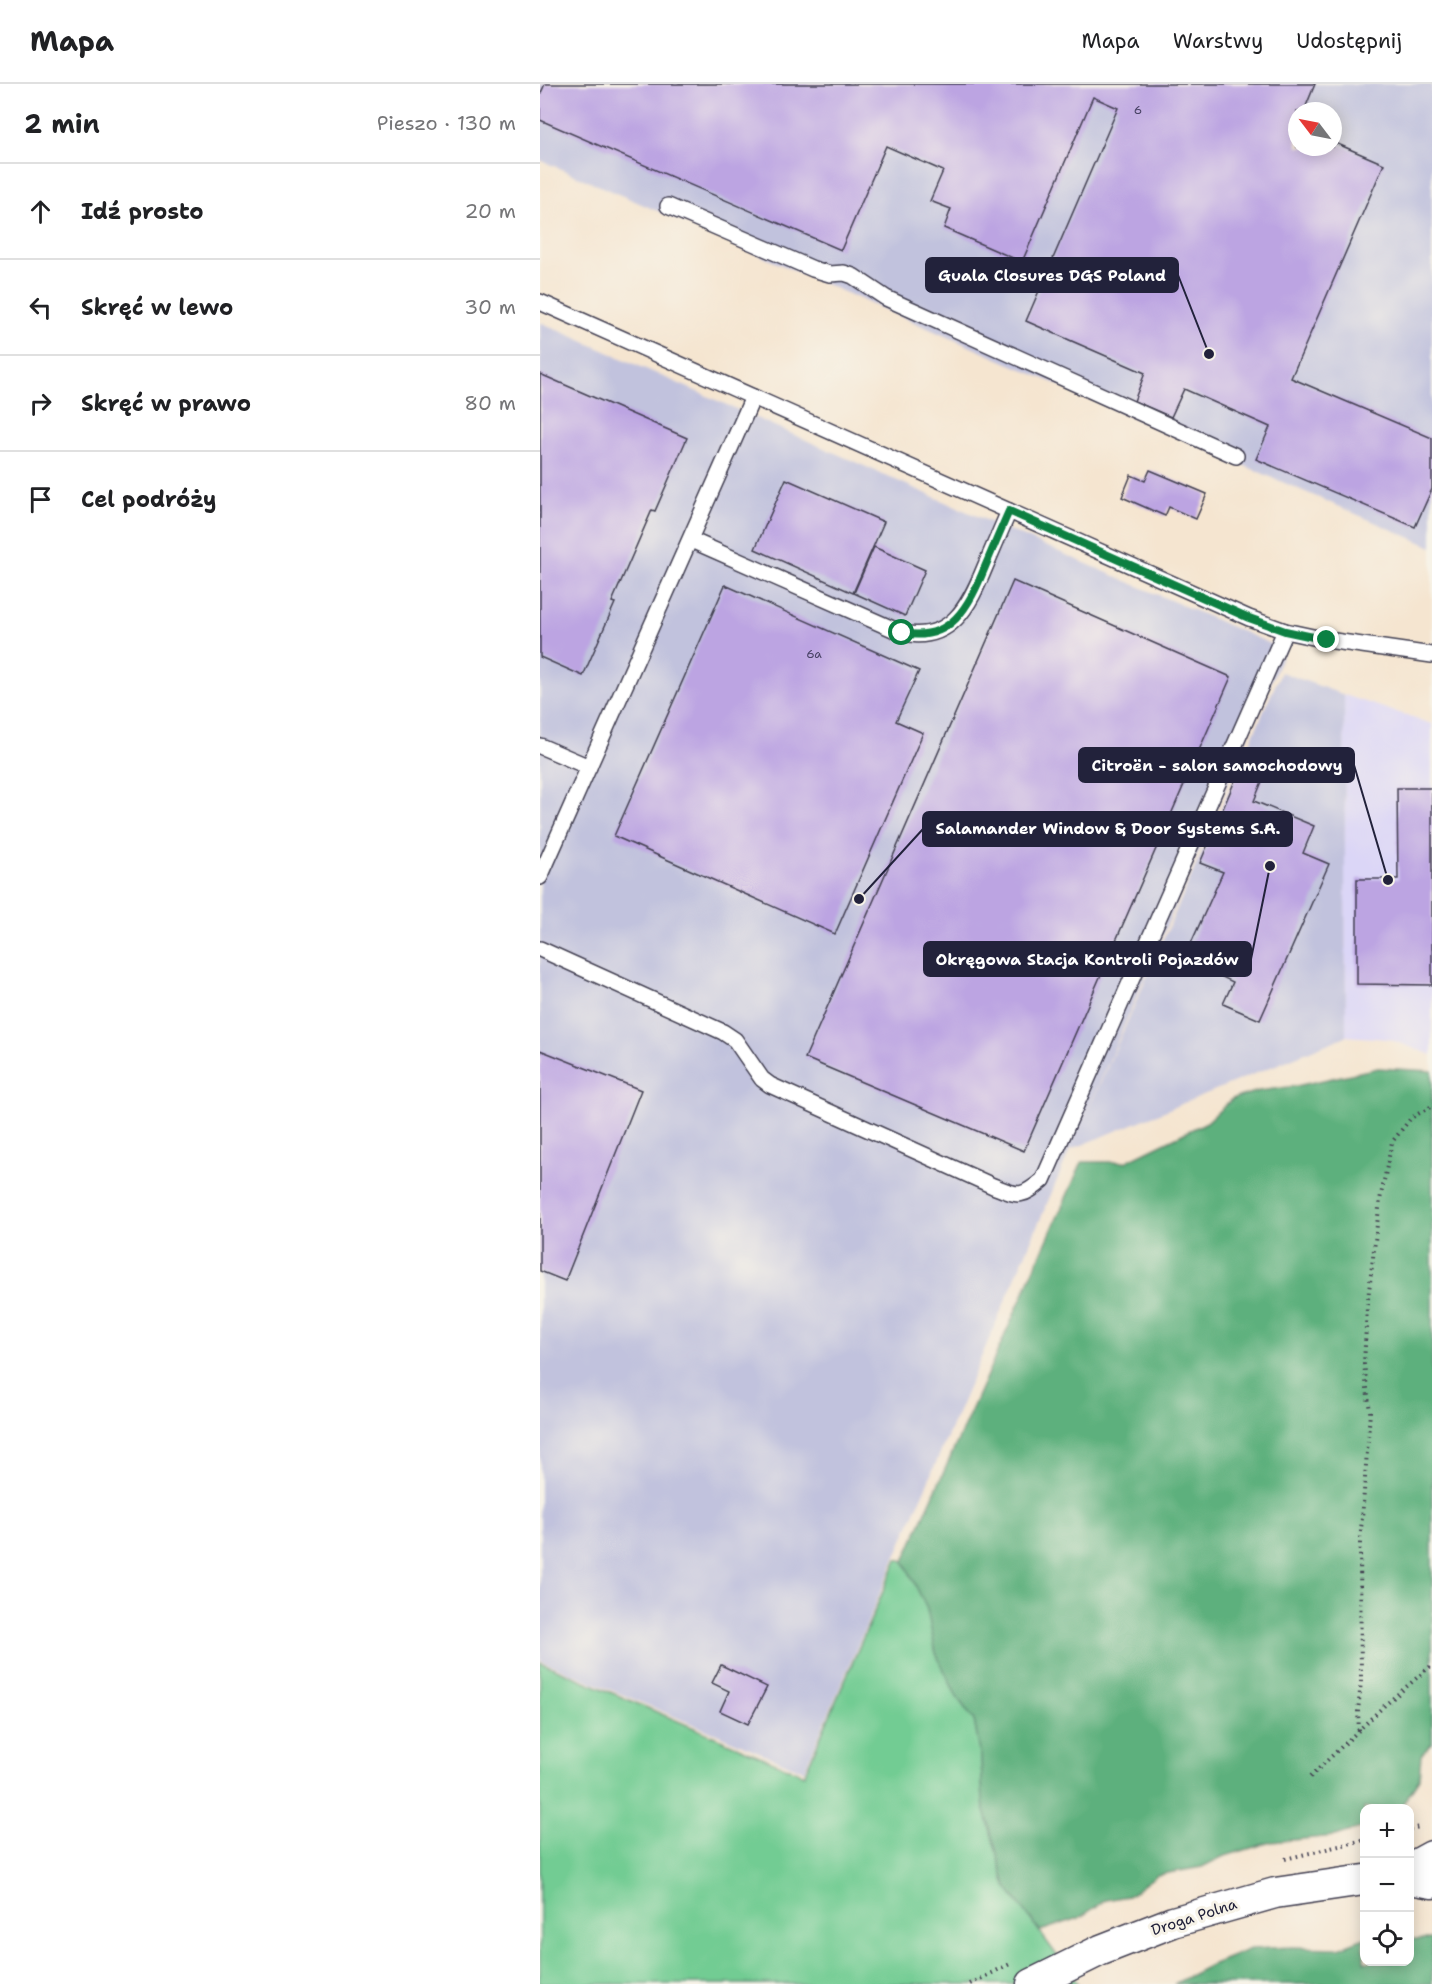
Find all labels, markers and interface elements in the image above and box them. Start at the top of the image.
text: Mapa [30,22,114,60]
text: Mapa [1082,27,1140,55]
text: Warstwy [1173,27,1263,55]
text: Udostępnij [1296,27,1402,55]
house number: 6 [1134,102,1142,118]
north arrow [1288,102,1342,156]
text: 2 min [24,106,100,141]
text: Pieszo · 130 m [377,110,516,136]
icon: ahead [24,195,57,228]
text: Idź prosto [81,197,204,226]
text: 20 m [465,198,516,224]
callout: Guala Closures DGS Poland [926,258,1178,292]
text: Guala Closures DGS Poland [938,265,1166,286]
icon: left [24,291,57,324]
text: Skręć w lewo [81,293,233,322]
text: 30 m [464,294,516,320]
icon: right [24,387,57,420]
text: Skręć w prawo [81,389,251,418]
text: 80 m [464,390,516,416]
icon: arrive [24,483,57,516]
text: Cel podróży [81,485,217,514]
route start [888,619,914,645]
route end [1313,626,1339,652]
house number: 6a [806,646,822,662]
callout: Citroën - salon samochodowy [1079,748,1354,782]
text: Citroën - salon samochodowy [1092,755,1342,776]
callout: Salamander Window & Door Systems S.A. [923,812,1292,846]
text: Salamander Window & Door Systems S.A. [936,818,1280,839]
callout: Okręgowa Stacja Kontroli Pojazdów [924,942,1251,976]
text: Okręgowa Stacja Kontroli Pojazdów [936,949,1239,970]
map controls [1360,1804,1414,1966]
button: + [1360,1804,1414,1858]
button: − [1360,1858,1414,1912]
street label: Droga Polna [1149,1894,1240,1940]
button: locate [1360,1912,1414,1966]

